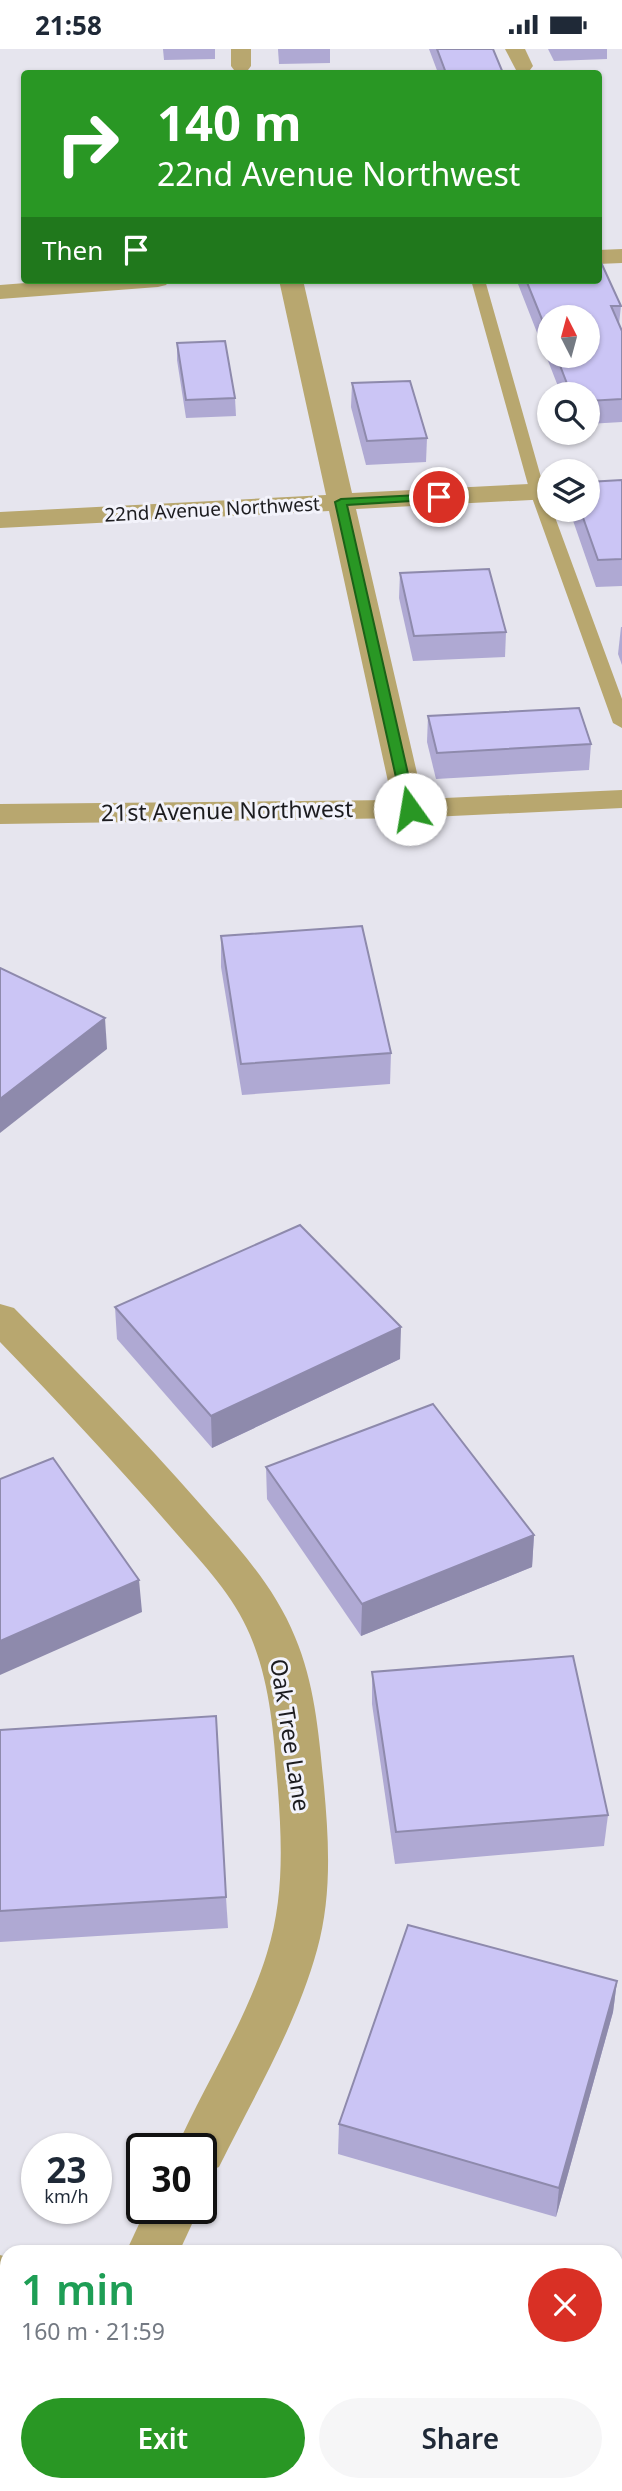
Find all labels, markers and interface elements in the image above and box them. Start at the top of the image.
text: 21:58 [35,7,102,43]
text: 140 m [157,89,302,155]
icon: right [42,98,133,189]
text: 22nd Avenue Northwest [157,152,520,195]
icon: arrive [117,231,155,269]
text: Then [42,232,103,268]
north arrow [537,305,600,367]
map controls [537,305,600,522]
button: search [537,382,600,445]
button: layers [537,459,600,522]
pin [409,467,469,527]
icon: arrive [420,478,458,516]
street label: 22nd Avenue Northwest [104,490,321,528]
position arrow [373,772,447,846]
street label: 21st Avenue Northwest [101,792,353,828]
street label: Oak Tree Lane [263,1656,319,1813]
speed limit sign: 30 [126,2133,217,2224]
text: 23 [46,2146,87,2193]
text: km/h [44,2184,89,2208]
text: 1 min [21,2260,135,2317]
button: close [528,2268,602,2342]
text: 160 m · 21:59 [21,2315,165,2347]
button: Exit [21,2398,305,2478]
button: Share [319,2398,602,2478]

